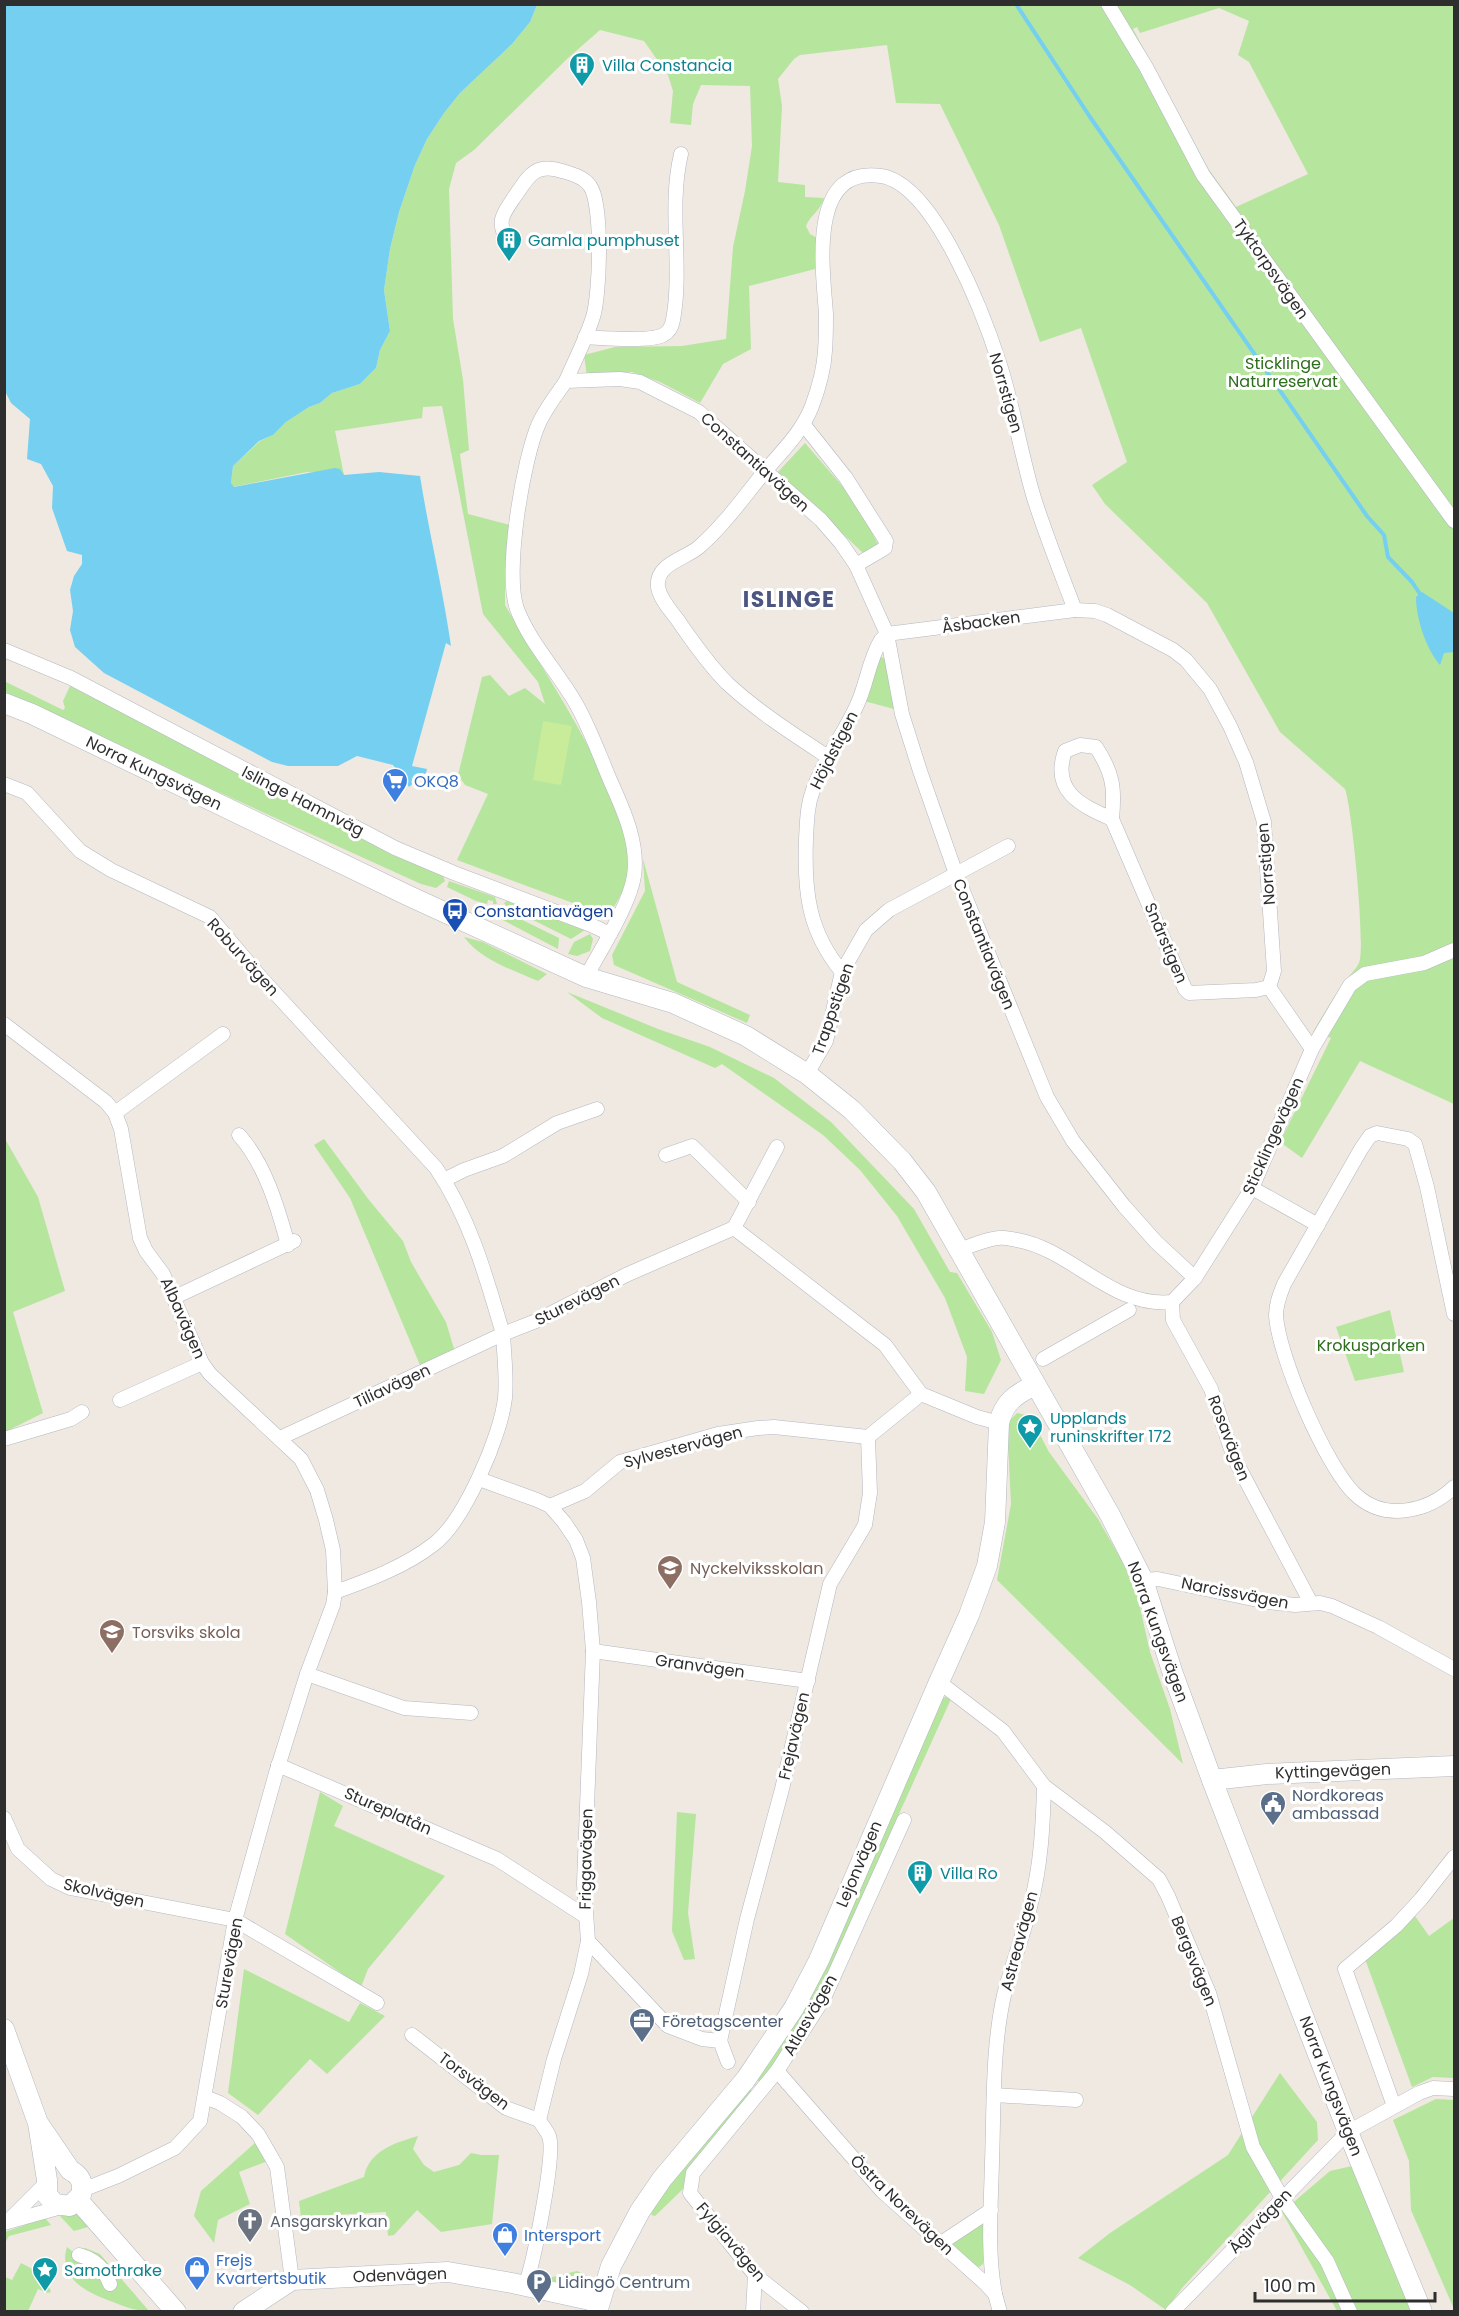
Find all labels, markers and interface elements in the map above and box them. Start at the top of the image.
building icon: Villa Constancia [567,50,597,88]
place label: Villa Constancia [602,54,732,77]
street label: Tyktorpsvägen [1228,214,1314,324]
building icon: Gamla pumphuset [494,225,524,263]
place label: Gamla pumphuset [528,229,680,252]
street label: Norrstigen [984,350,1028,436]
park label: Sticklinge Naturreservat [1228,352,1338,393]
street label: Constantiavägen [695,407,815,517]
district label: ISLINGE [743,584,835,615]
street label: Åsbacken [940,605,1022,639]
street label: Höjdstigen [804,707,864,793]
street label: Norra Kungsvägen [82,730,226,816]
street label: Islinge Hamnväg [238,760,368,842]
supermarket icon: OKQ8 [380,766,410,804]
place label: OKQ8 [414,770,459,793]
street label: Norrstigen [1251,822,1281,906]
street label: Constantiavägen [947,875,1021,1013]
bus stop icon: Constantiavägen [440,896,470,934]
street label: Snårstigen [1139,899,1193,987]
place label: Constantiavägen [474,900,613,923]
street label: Roburvägen [202,913,284,1001]
street label: Trappstigen [806,960,860,1058]
street label: Sticklingevägen [1237,1073,1309,1199]
street label: Sturevägen [531,1269,623,1331]
street label: Albavägen [155,1274,211,1362]
park label: Krokusparken [1317,1334,1425,1357]
street label: Tiliavägen [350,1358,434,1414]
street label: Rosavägen [1202,1392,1256,1484]
place label: Upplands runinskrifter 172 [1050,1407,1171,1448]
place icon: Upplands runinskrifter 172 [1015,1412,1045,1450]
street label: Sylvestervägen [621,1420,745,1474]
school or university icon: Nyckelviksskolan [655,1553,685,1591]
place label: Nyckelviksskolan [690,1557,823,1580]
street label: Norra Kungsvägen [1122,1558,1194,1706]
street label: Narcissvägen [1179,1571,1291,1615]
school or university icon: Torsviks skola [97,1617,127,1655]
place label: Torsviks skola [132,1621,241,1644]
street label: Granvägen [654,1648,746,1684]
street label: Frejavägen [773,1690,815,1782]
street label: Kyttingevägen [1275,1757,1391,1785]
street label: Stureplatån [340,1781,436,1841]
place label: Nordkoreas ambassad [1292,1784,1384,1825]
public building icon: Nordkoreas ambassad [1258,1789,1288,1827]
street label: Friggavägen [574,1808,598,1910]
street label: Lejonvägen [830,1817,888,1911]
building icon: Villa Ro [905,1858,935,1896]
place label: Villa Ro [940,1862,998,1885]
street label: Skolvägen [61,1873,147,1913]
street label: Astreavägen [995,1889,1043,1993]
street label: Bergsvägen [1165,1912,1223,2010]
street label: Sturevägen [210,1916,248,2010]
street label: Atlasvägen [777,1970,843,2060]
office icon: Företagscenter [627,2006,657,2044]
place label: Företagscenter [662,2010,784,2033]
street label: Norra Kungsvägen [1294,2013,1368,2159]
street label: Torsvägen [434,2047,514,2115]
street label: Östra Norevägen [845,2150,959,2260]
street label: Ägirvägen [1223,2183,1297,2259]
street label: Fylgiavägen [691,2197,771,2287]
church icon: Ansgarskyrkan [235,2206,265,2244]
place label: Ansgarskyrkan [270,2210,388,2233]
shop icon: Intersport [490,2220,520,2258]
place label: Intersport [524,2224,601,2247]
place label: Frejs Kvartertsbutik [216,2249,327,2290]
shop icon: Frejs Kvartertsbutik [182,2254,212,2292]
place icon: Samothrake [30,2255,60,2293]
place label: Samothrake [64,2259,162,2282]
street label: Odenvägen [352,2262,448,2288]
scale bar [1255,2265,1435,2303]
parking icon: Lidingö Centrum [524,2267,554,2305]
place label: Lidingö Centrum [558,2271,690,2294]
text: 100 m [1264,2273,1316,2298]

